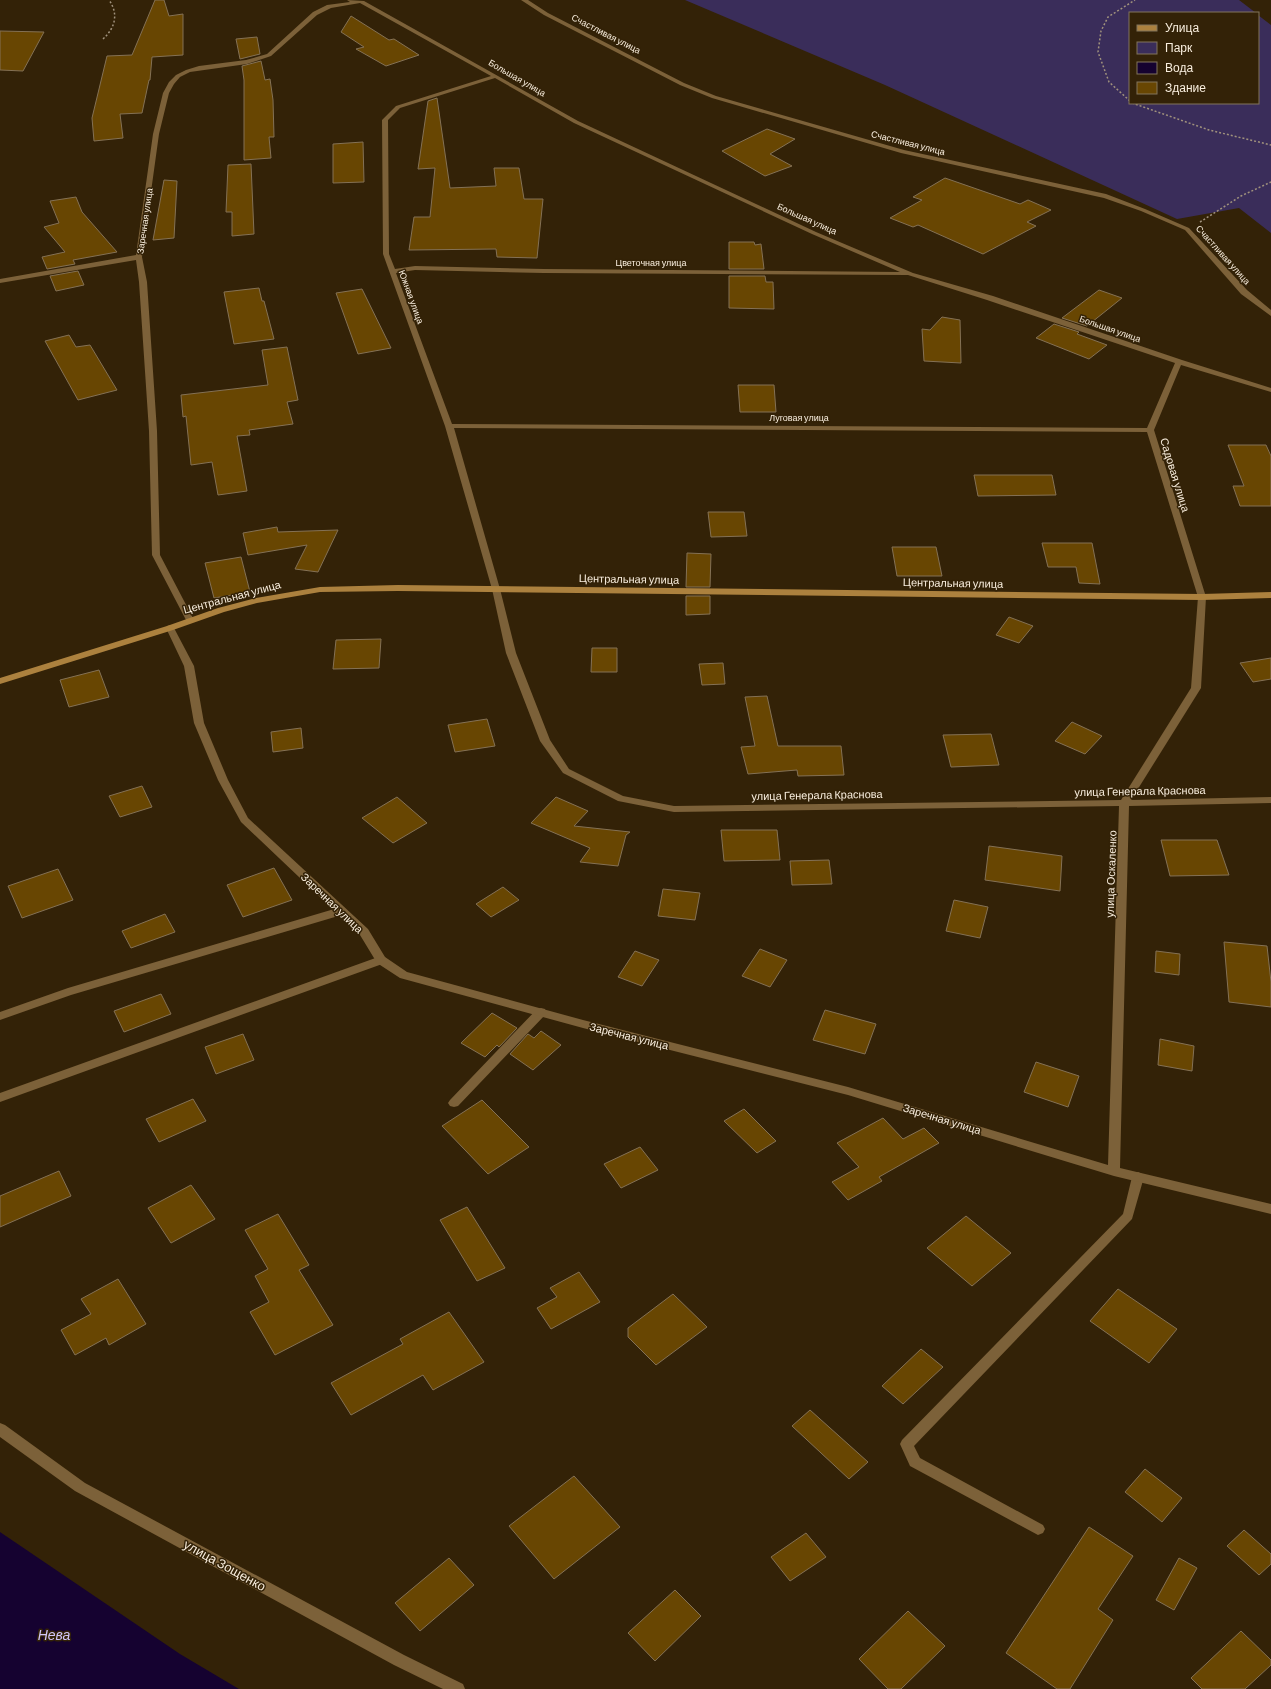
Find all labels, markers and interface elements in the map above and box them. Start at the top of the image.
street label: Счастливая улица [570,11,643,56]
legend [1129,12,1259,104]
text: Улица [1165,20,1199,35]
text: Парк [1165,40,1193,55]
street label: Большая улица [487,57,548,98]
text: Вода [1165,60,1193,75]
text: Здание [1165,80,1206,95]
street label: Счастливая улица [870,128,946,157]
street label: Заречная улица [134,187,155,254]
street label: Большая улица [776,200,839,237]
street label: Счастливая улица [1194,223,1253,287]
street label: Цветочная улица [616,257,686,268]
street label: Южная улица [397,268,426,325]
street label: Большая улица [1078,313,1142,344]
street label: Луговая улица [769,412,829,423]
street label: Садовая улица [1158,436,1193,514]
street label: Центральная улица [579,571,680,586]
street label: Центральная улица [903,575,1004,590]
street label: Центральная улица [182,577,283,616]
street label: улица Генерала Краснова [1074,783,1207,798]
street label: улица Генерала Краснова [751,787,884,802]
street label: улица Оскаленко [1102,830,1119,918]
street label: Заречная улица [299,870,367,936]
street label: Заречная улица [588,1019,671,1052]
street label: Заречная улица [902,1100,984,1137]
street label: улица Зощенко [181,1536,269,1594]
water label: Нева [38,1626,71,1643]

